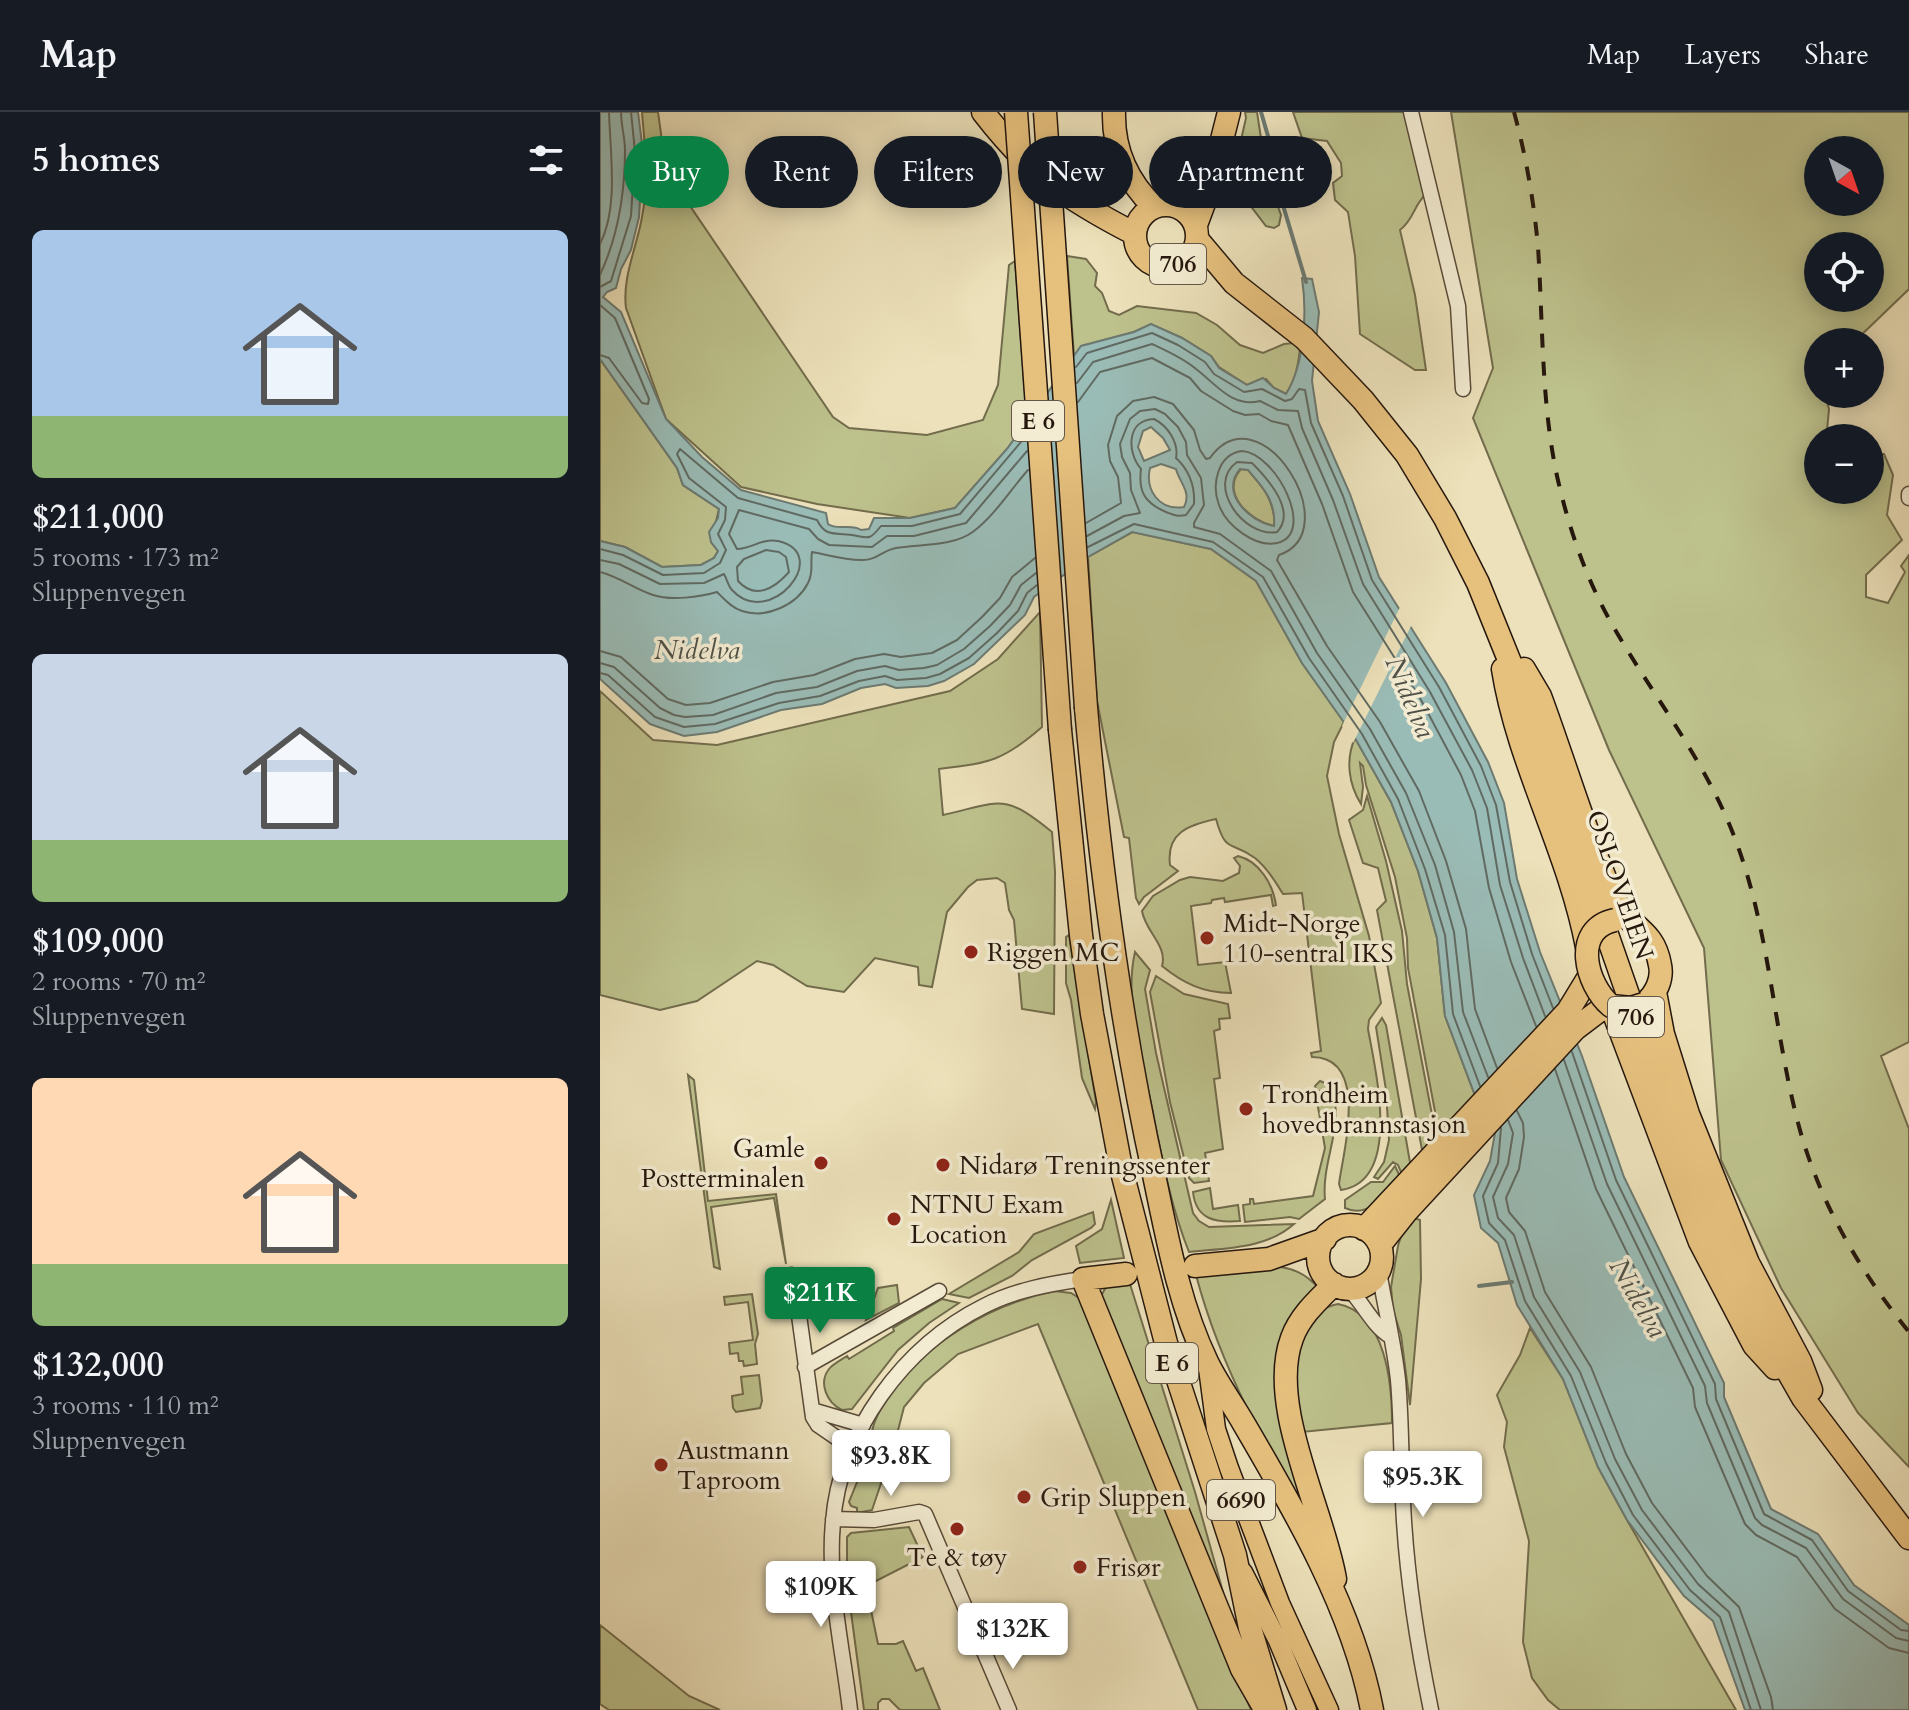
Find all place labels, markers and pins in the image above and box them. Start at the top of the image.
place label: Midt-Norge 110-sentral IKS [1223,906,1394,971]
marker: Midt-Norge 110-sentral IKS [1198,929,1216,947]
place label: Riggen MC [987,935,1119,970]
marker: Riggen MC [962,943,980,961]
place label: Trondheim hovedbrannstasjon [1262,1077,1467,1142]
marker: Trondheim hovedbrannstasjon [1237,1100,1255,1118]
place label: Gamle Postterminalen [641,1131,805,1196]
place label: Nidarø Treningssenter [959,1148,1210,1183]
marker: Gamle Postterminalen [812,1154,830,1172]
marker: Nidarø Treningssenter [934,1156,952,1174]
place label: NTNU Exam Location [910,1187,1064,1252]
marker: NTNU Exam Location [885,1210,903,1228]
pin: $211K [764,1267,876,1335]
pin: $93.8K [826,1430,956,1498]
place label: Austmann Taproom [677,1433,790,1498]
pin: $95.3K [1358,1451,1488,1519]
marker: Austmann Taproom [652,1456,670,1474]
place label: Grip Sluppen [1040,1480,1187,1515]
marker: Grip Sluppen [1015,1488,1033,1506]
marker: Te & tøy [948,1520,966,1538]
place label: Te & tøy [907,1540,1008,1575]
place label: Frisør [1096,1550,1161,1585]
marker: Frisør [1071,1558,1089,1576]
pin: $109K [765,1561,877,1629]
pin: $132K [957,1603,1069,1671]

